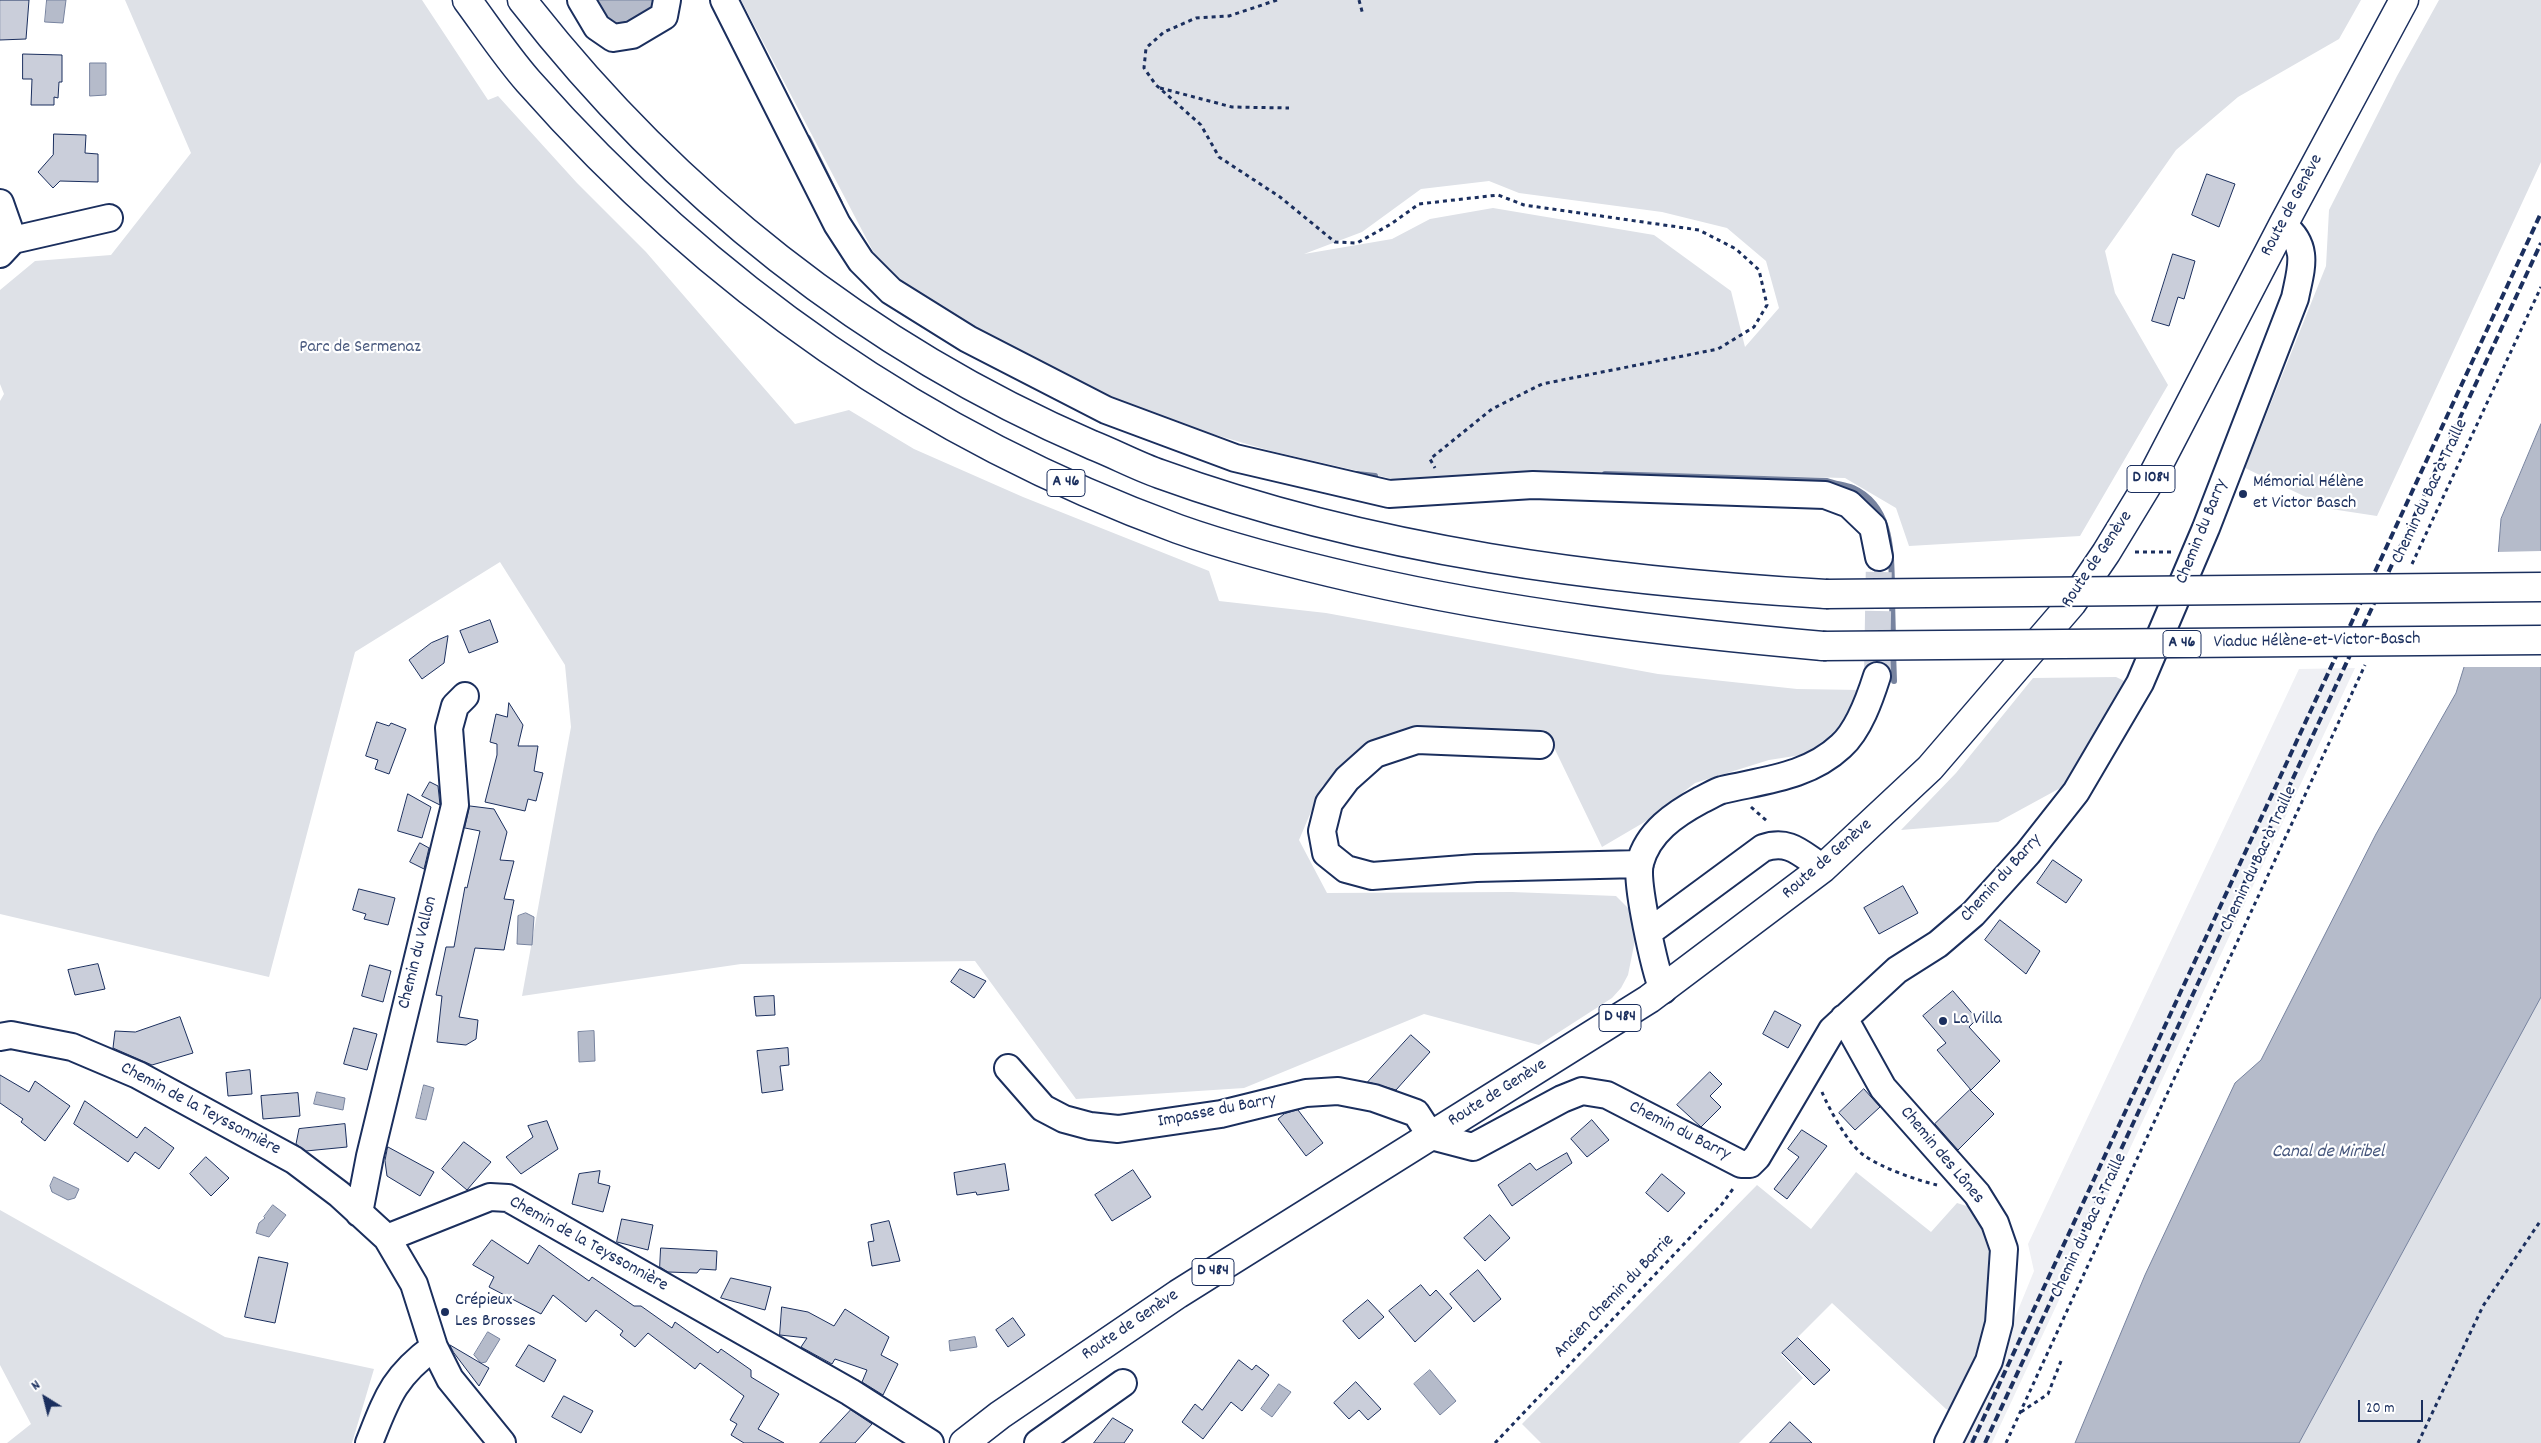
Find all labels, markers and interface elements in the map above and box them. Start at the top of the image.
street label: Route de Genève [2257,151,2329,261]
park label: Parc de Sermenaz [299,338,421,360]
street label: Chemin du Bac à Traille [2388,416,2474,568]
road number: D 1084 [2127,466,2175,492]
road number: A 46 [1047,469,1085,496]
place label: Mémorial Hélène et Victor Basch [2253,473,2364,516]
street label: Chemin du Barry [2172,476,2234,588]
marker: Mémorial Hélène et Victor Basch [2237,488,2249,500]
street label: Route de Genève [2058,507,2138,613]
street label: Viaduc Hélène-et-Victor-Basch [2213,629,2421,655]
road number: A 46 [2163,630,2201,658]
street label: Chemin du Bac à Traille [2217,783,2303,935]
street label: Route de Genève [1779,815,1877,905]
street label: Chemin du Barry [1957,830,2047,928]
street label: Chemin du Vallon [395,894,443,1012]
road number: D 484 [1599,1004,1641,1032]
place label: La Villa [1953,1010,2002,1032]
marker: La Villa [1937,1015,1949,1027]
street label: Route de Genève [1445,1055,1551,1133]
street label: Chemin de la Teyssonnière [116,1059,284,1161]
street label: Impasse du Barry [1156,1090,1278,1134]
street label: Chemin du Barry [1625,1097,1733,1167]
street label: Chemin des Lônes [1894,1103,1988,1209]
water label: Canal de Miribel [2272,1142,2384,1164]
street label: Chemin du Bac à Traille [2047,1150,2133,1302]
street label: Chemin de la Teyssonnière [505,1192,671,1298]
street label: Ancien Chemin du Barrie [1550,1230,1680,1364]
road number: D 484 [1192,1258,1234,1286]
street label: Route de Genève [1078,1286,1184,1366]
place label: Crépieux Les Brosses [455,1291,536,1334]
marker: Crépieux Les Brosses [439,1306,451,1318]
north arrow [20,1373,70,1423]
text: N [27,1376,45,1396]
scale bar [2361,1390,2426,1422]
text: 20 m [2366,1398,2394,1420]

